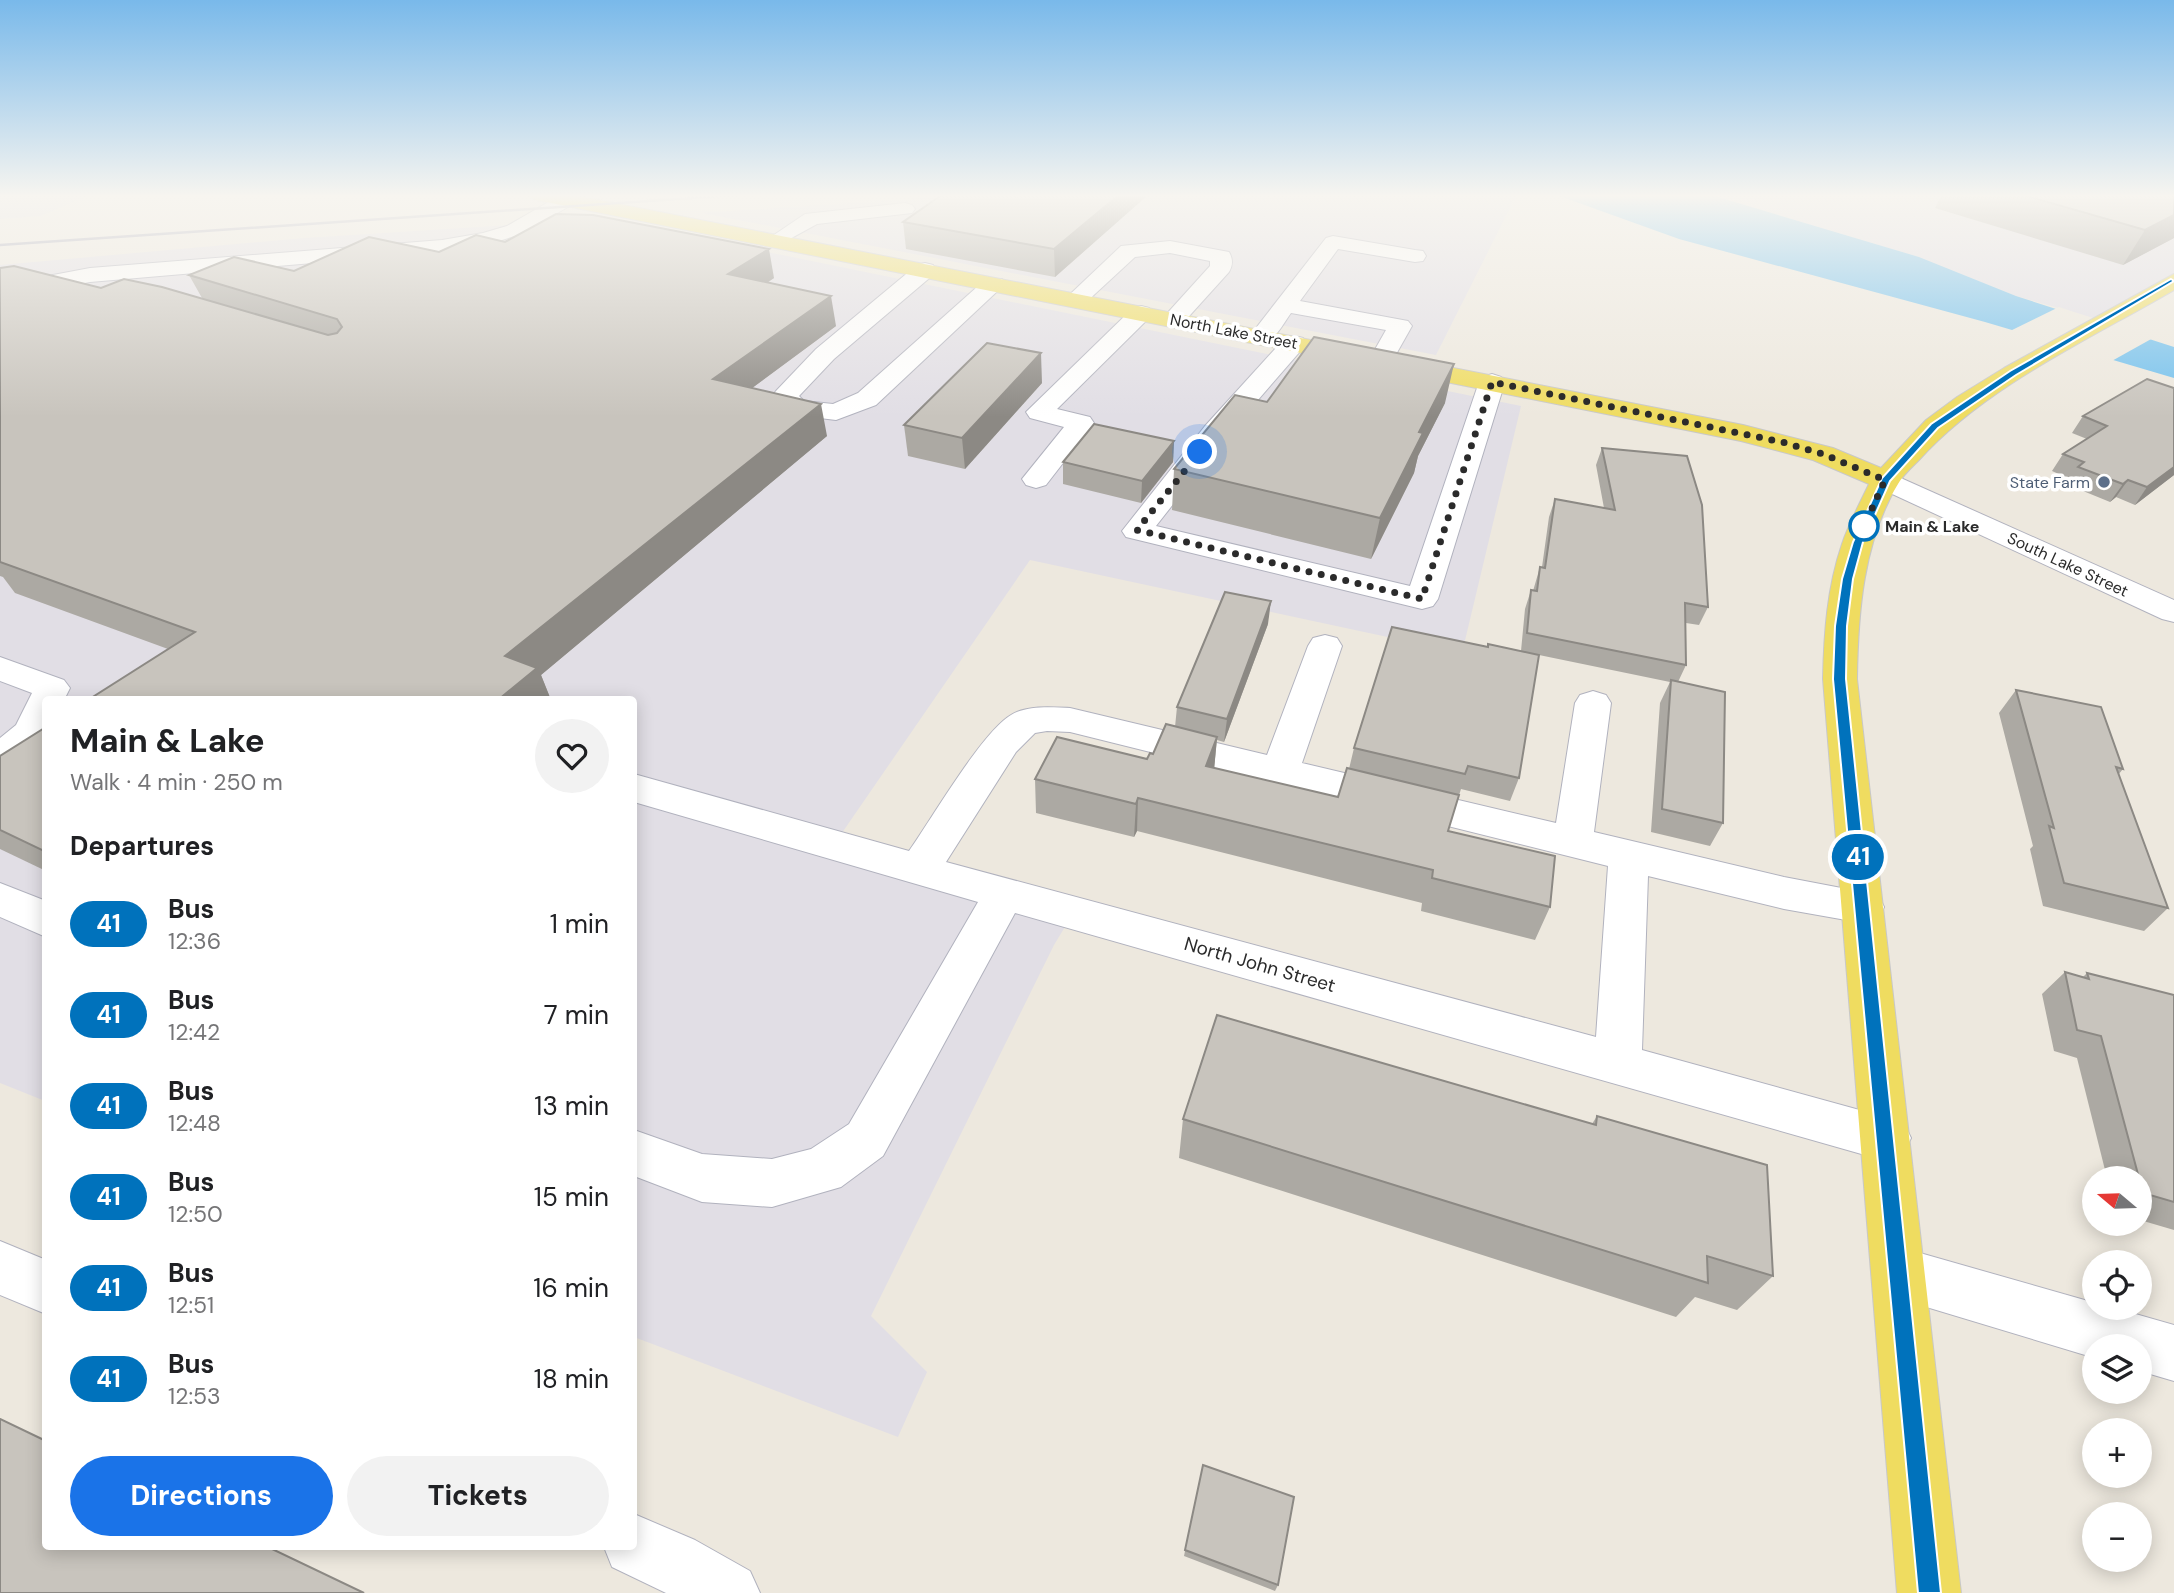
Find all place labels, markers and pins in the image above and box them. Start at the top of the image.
place label: State Farm [2010,472,2090,493]
marker: State Farm [2096,474,2112,490]
marker: Main & Lake [1849,511,1879,541]
place label: Main & Lake [1885,516,1979,537]

